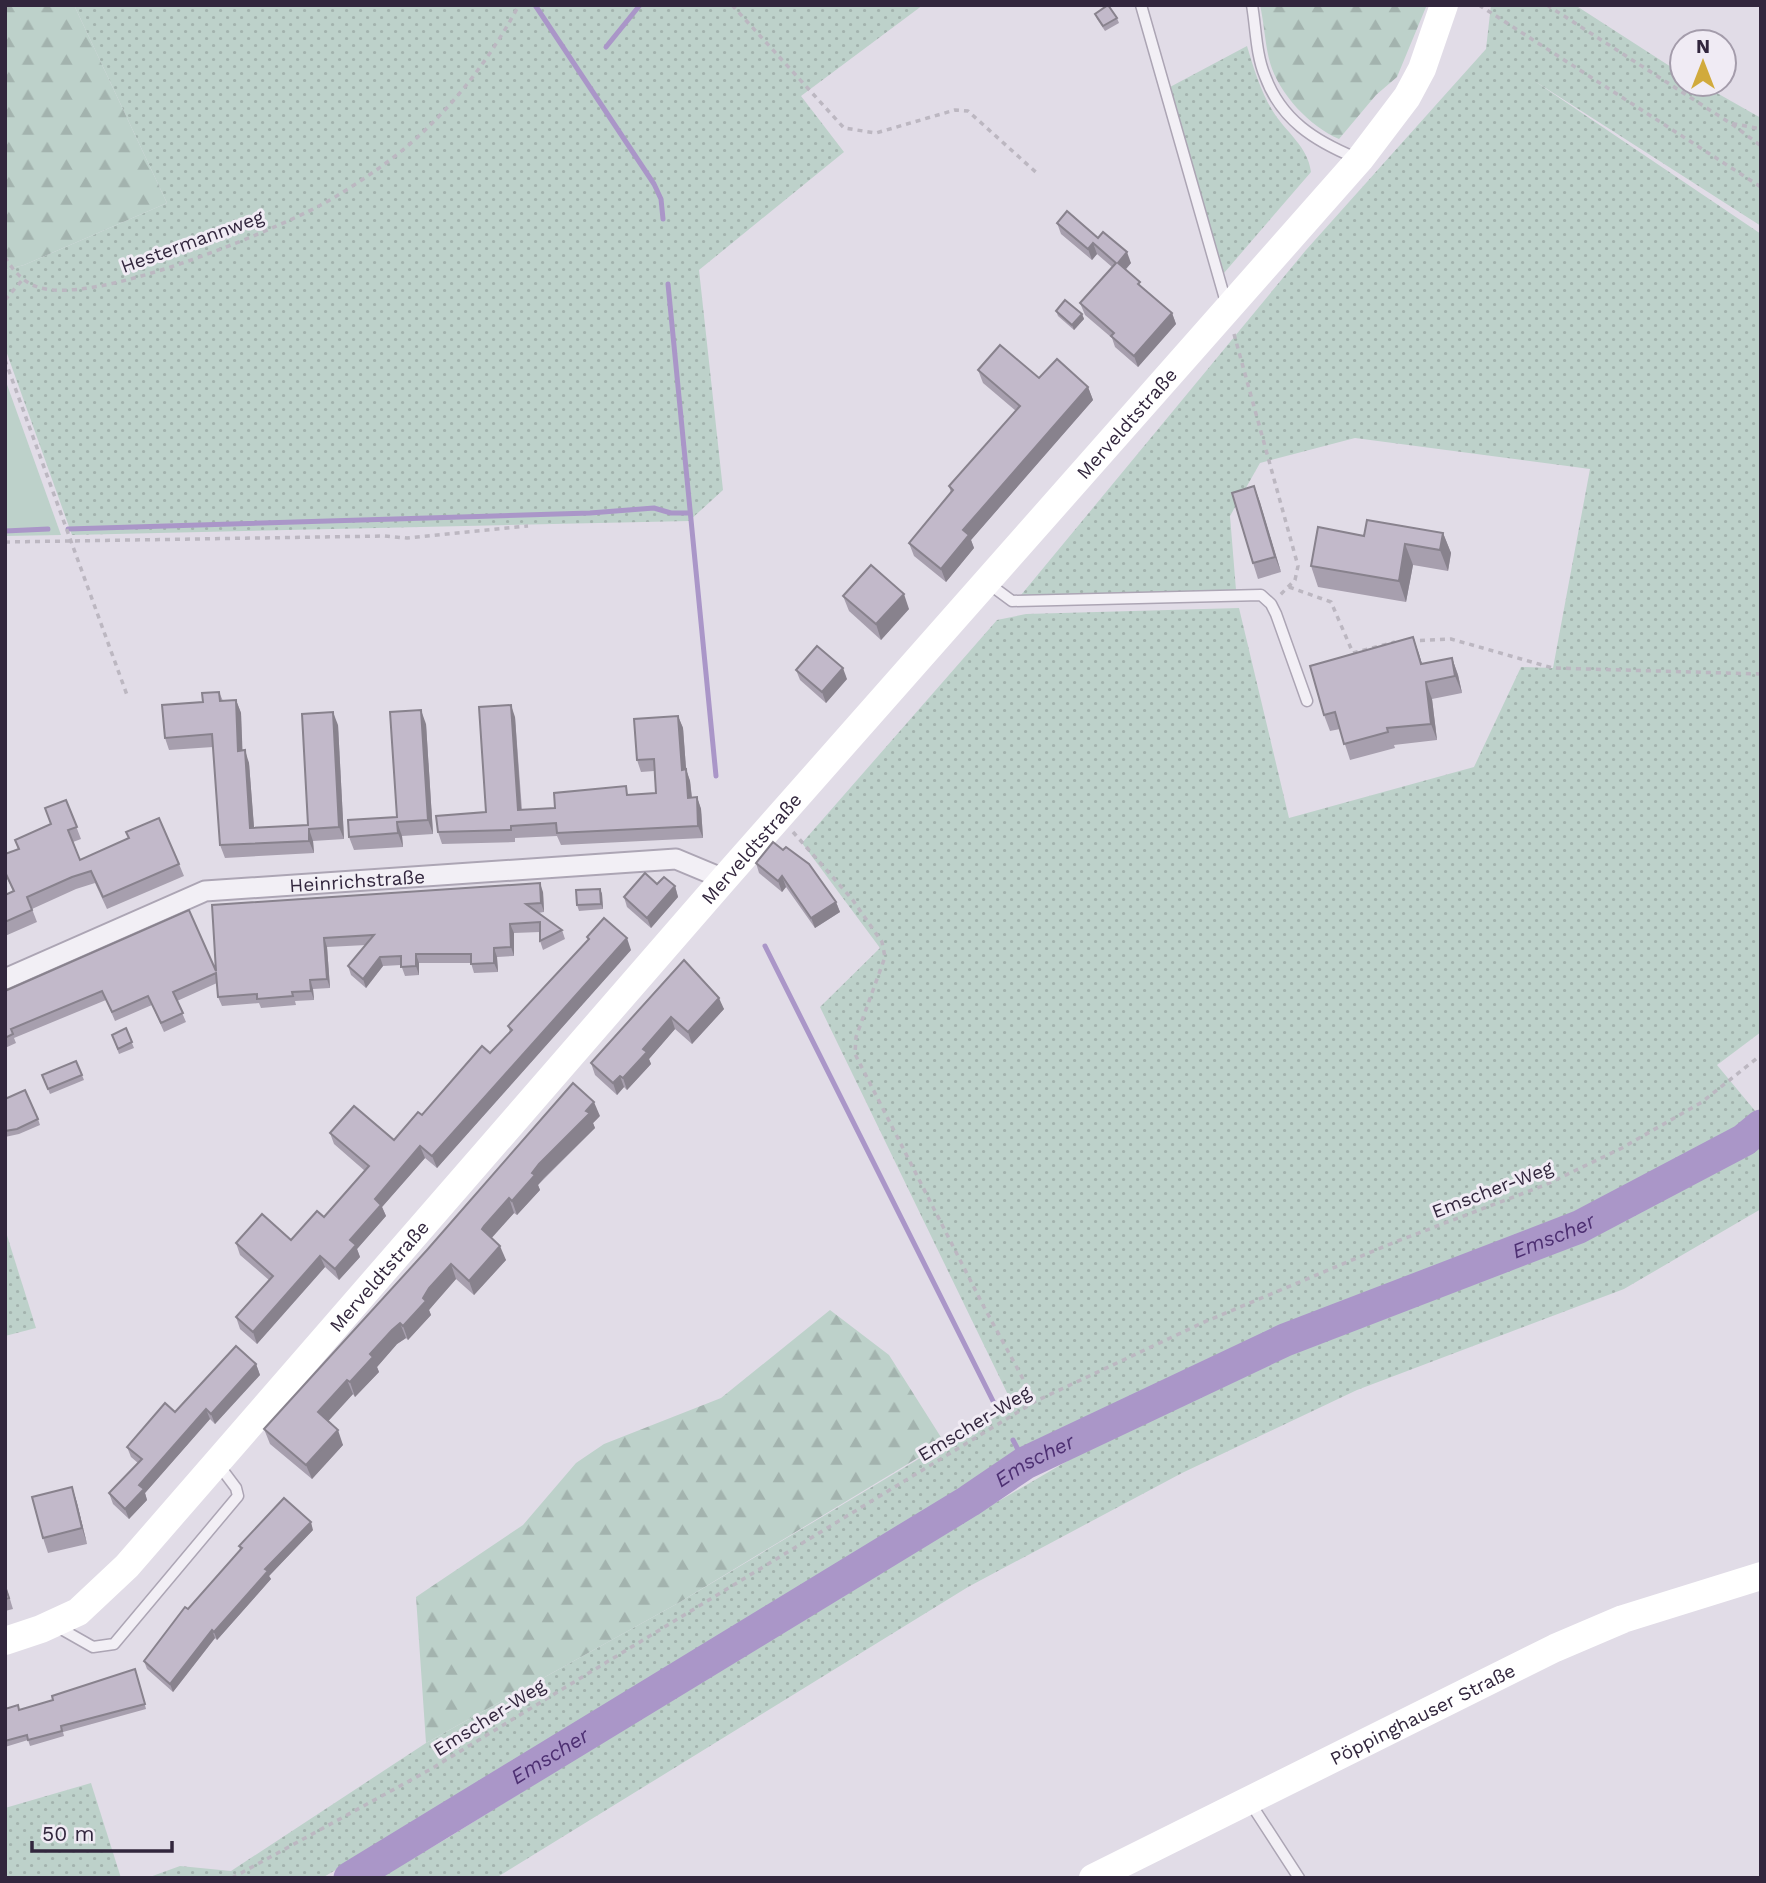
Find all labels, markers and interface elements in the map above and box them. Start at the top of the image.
north arrow [1668,28,1738,98]
text: N [1696,35,1710,58]
street label: Hestermannweg [118,205,268,278]
street label: Merveldtstraße [1072,363,1182,484]
street label: Merveldtstraße [697,788,807,909]
street label: Heinrichstraße [289,865,426,897]
street label: Emscher-Weg [1428,1156,1557,1223]
water label: Emscher [1508,1207,1600,1264]
street label: Merveldtstraße [325,1216,434,1337]
street label: Emscher-Weg [913,1380,1035,1466]
water label: Emscher [991,1429,1079,1493]
street label: Pöppinghauser Straße [1326,1659,1519,1770]
street label: Emscher-Weg [429,1673,549,1761]
water label: Emscher [506,1721,594,1789]
scale bar [32,1810,172,1854]
text: 50 m [42,1821,94,1846]

